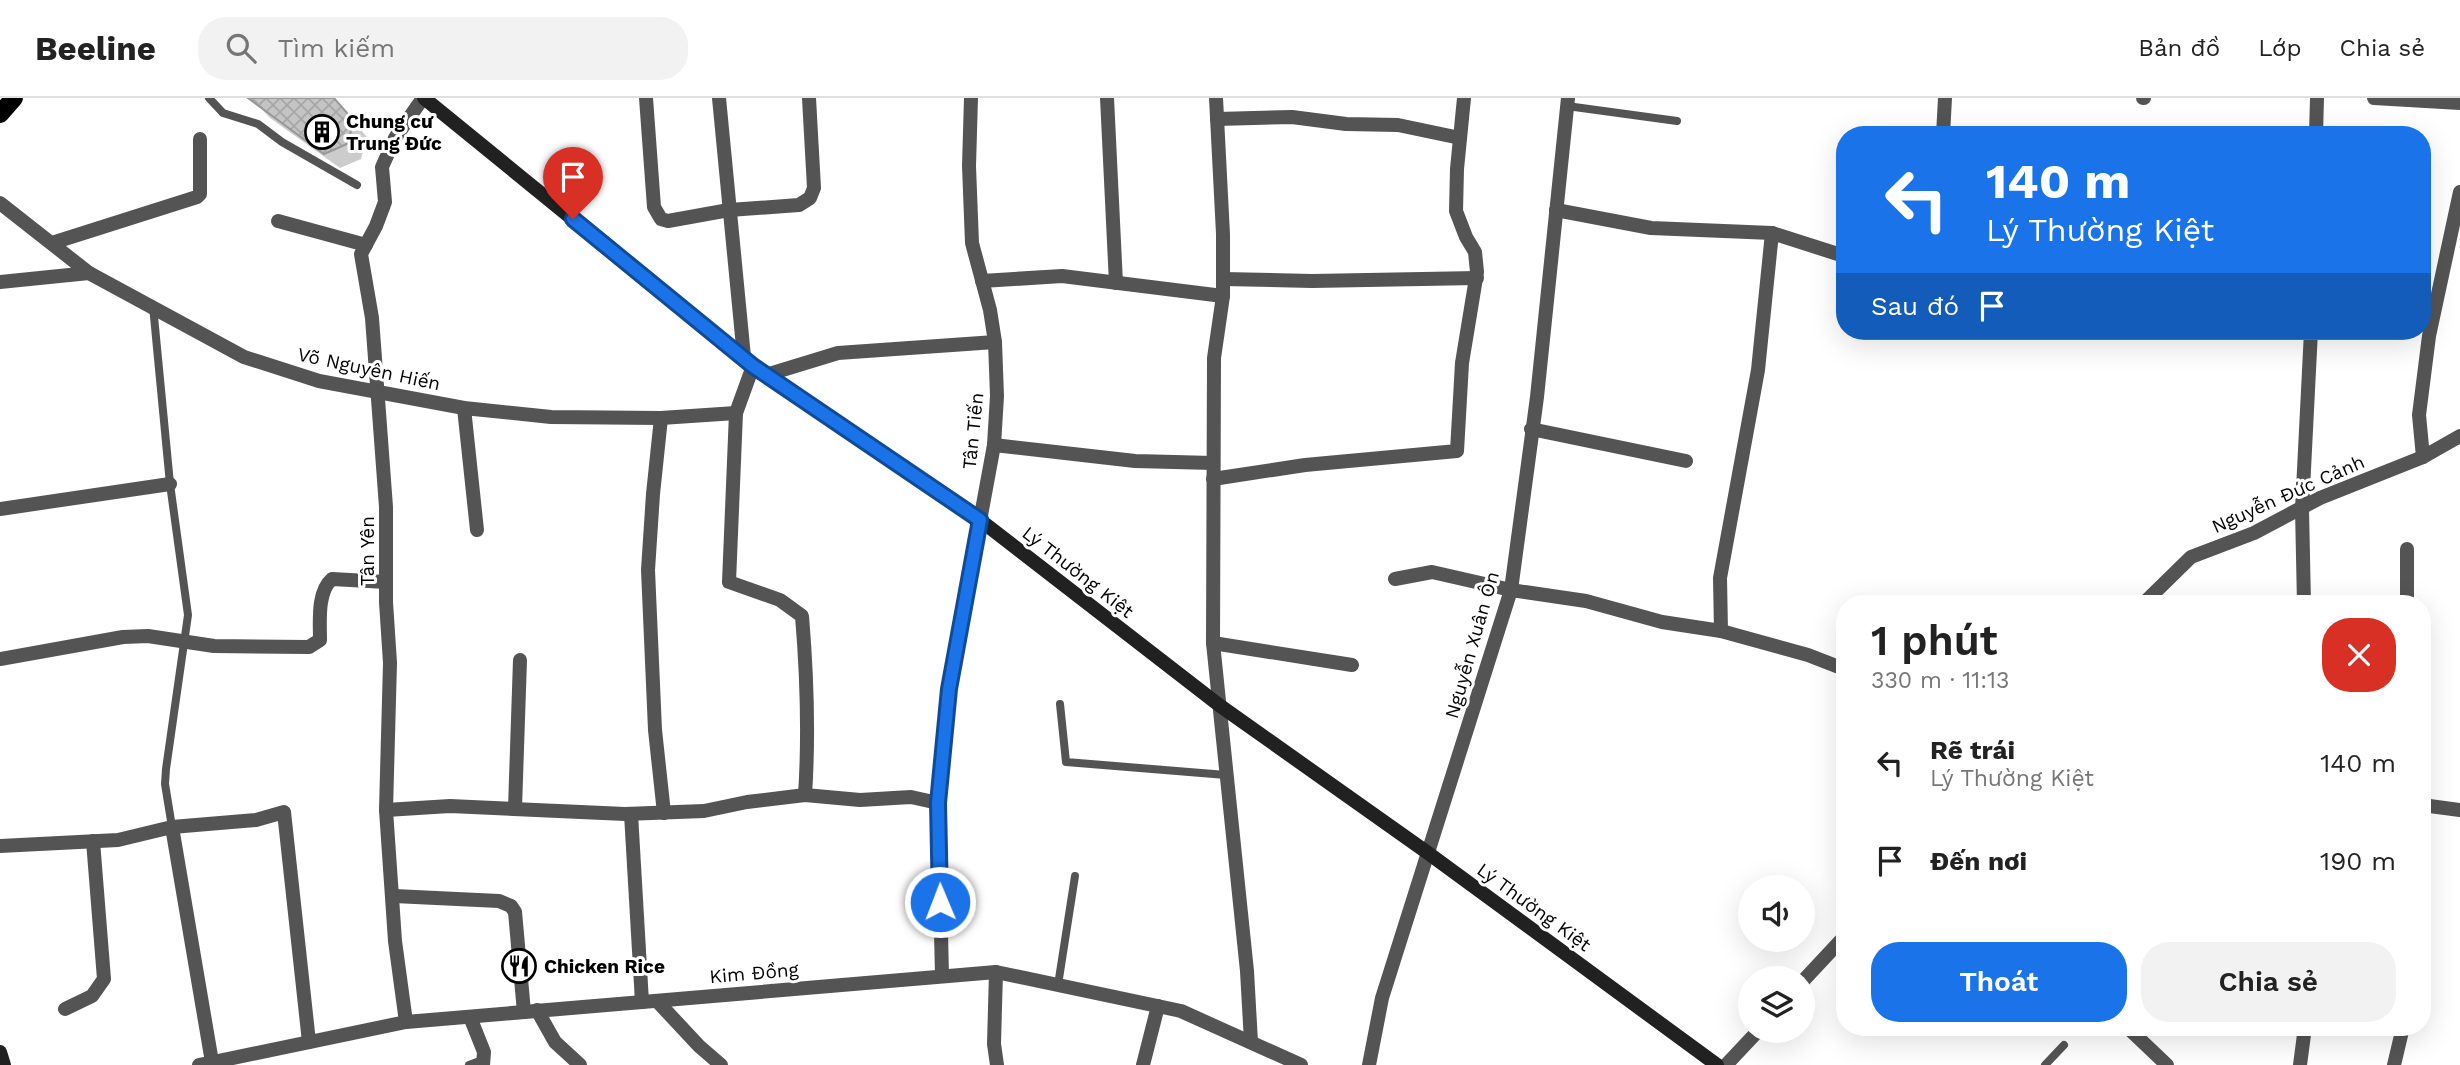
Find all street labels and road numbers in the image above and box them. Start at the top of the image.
street label: Võ Nguyên Hiến [295,343,443,395]
street label: Tân Tiến [958,392,988,470]
street label: Nguyễn Đức Cảnh [2208,450,2368,538]
street label: Tân Yên [356,516,379,586]
street label: Lý Thường Kiệt [1018,521,1138,623]
street label: Nguyễn Xuân Ôn [1440,569,1504,721]
street label: Lý Thường Kiệt [1472,858,1596,956]
street label: Kim Đồng [708,958,800,988]

